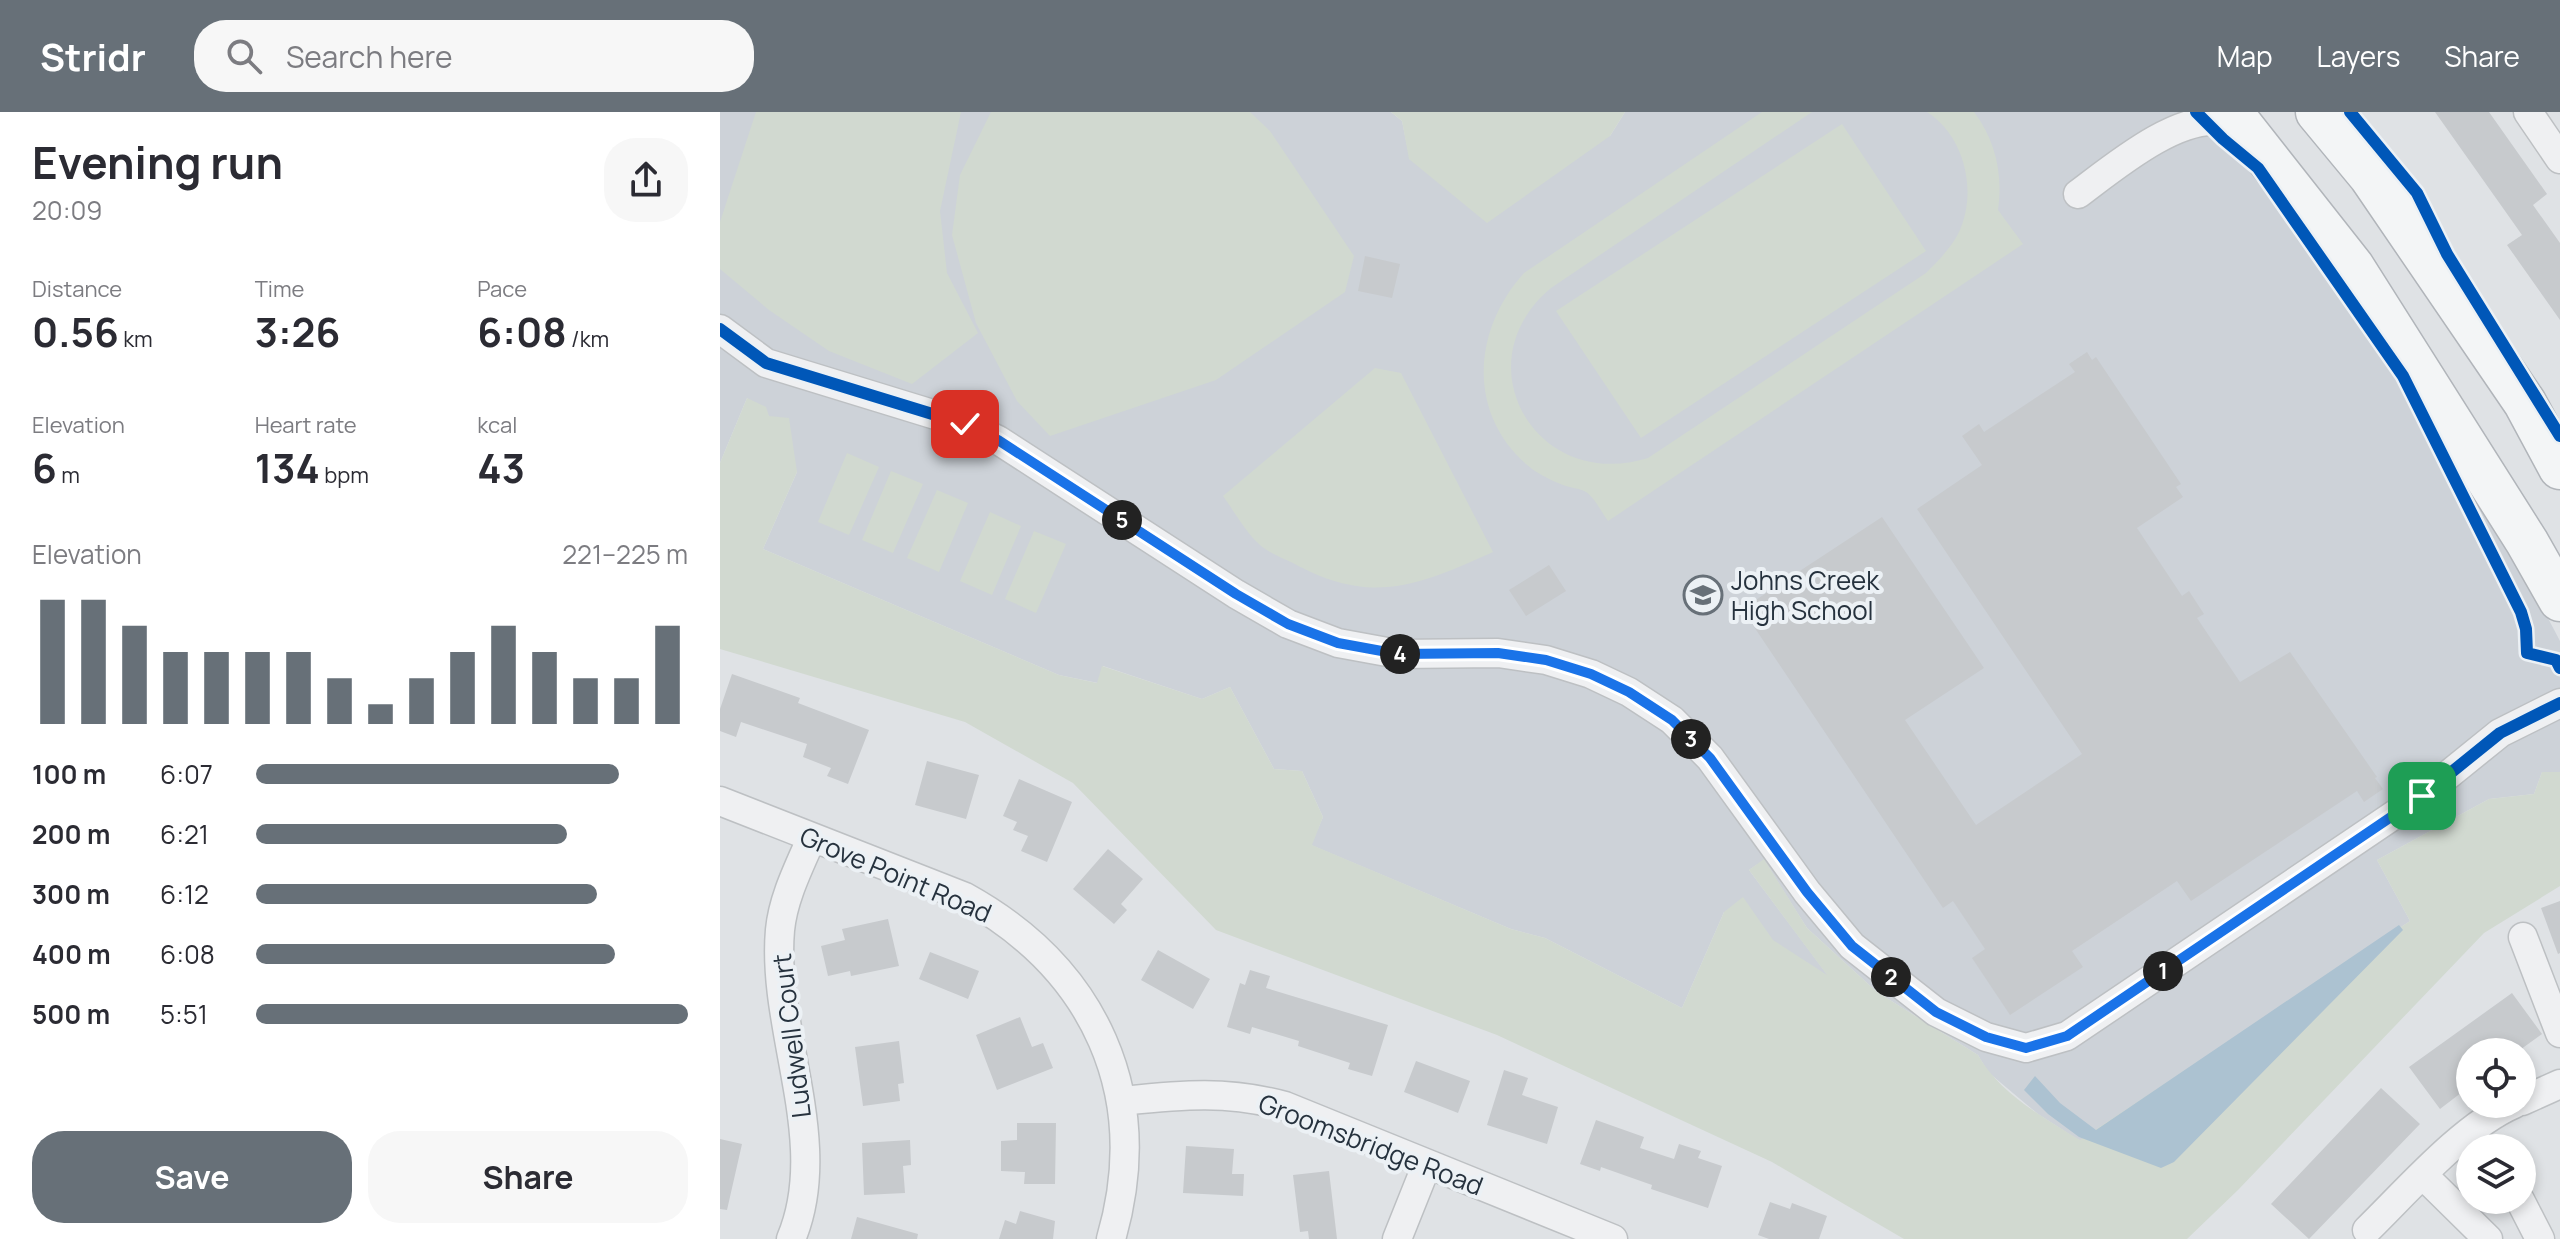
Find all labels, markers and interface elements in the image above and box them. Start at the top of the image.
search box [194,20,754,92]
text: Stridr [40,30,146,82]
icon: search [222,34,266,78]
text: Search here [286,36,453,77]
text: Map [2217,37,2273,75]
text: Layers [2317,37,2400,75]
text: Share [2444,37,2520,75]
text: Evening run [32,132,283,192]
button: share [604,138,688,222]
text: 20:09 [32,192,102,228]
text: Distance [32,274,122,304]
text: Time [255,274,304,304]
text: Pace [477,274,527,304]
text: 0.56 [32,304,119,359]
text: 3:26 [255,304,340,359]
text: 6:08 [477,304,567,359]
text: km [119,324,153,354]
text: /km [567,324,609,354]
pin [931,390,999,458]
icon: check [943,402,987,446]
text: Elevation [32,410,125,440]
text: Heart rate [255,410,357,440]
text: kcal [477,410,517,440]
text: 6 [32,440,57,495]
text: 134 [255,440,320,495]
text: 43 [477,440,525,495]
text: m [57,460,80,490]
text: bpm [320,460,369,490]
pin: 5 [1102,500,1142,540]
text: 5 [1116,505,1128,535]
text: Elevation [32,536,142,572]
text: 221–225 m [562,536,688,572]
place label: Johns Creek High School [1731,562,1880,628]
school or university icon: Johns Creek High School [1682,574,1724,616]
pin: 4 [1380,634,1420,674]
text: 4 [1393,639,1407,669]
pin: 3 [1671,719,1711,759]
text: 3 [1685,724,1697,754]
text: 100 m [32,756,106,792]
text: 6:07 [160,756,213,792]
pin [2388,762,2456,830]
icon: arrive [2400,774,2444,818]
text: 200 m [32,816,110,852]
text: 6:21 [160,816,209,852]
street label: Grove Point Road [795,817,997,931]
text: 300 m [32,876,110,912]
text: 6:12 [160,876,209,912]
text: 400 m [32,936,111,972]
text: 6:08 [160,936,215,972]
pin: 1 [2143,951,2183,991]
street label: Ludwell Court [763,952,819,1120]
text: 1 [2158,956,2168,986]
pin: 2 [1871,957,1911,997]
text: 2 [1884,962,1898,992]
text: 500 m [32,996,110,1032]
text: 5:51 [160,996,208,1032]
map controls [2456,1038,2536,1214]
button: locate [2456,1038,2536,1118]
street label: Groomsbridge Road [1254,1085,1488,1203]
button: Save [32,1131,352,1223]
button: Share [368,1131,688,1223]
button: layers [2456,1134,2536,1214]

